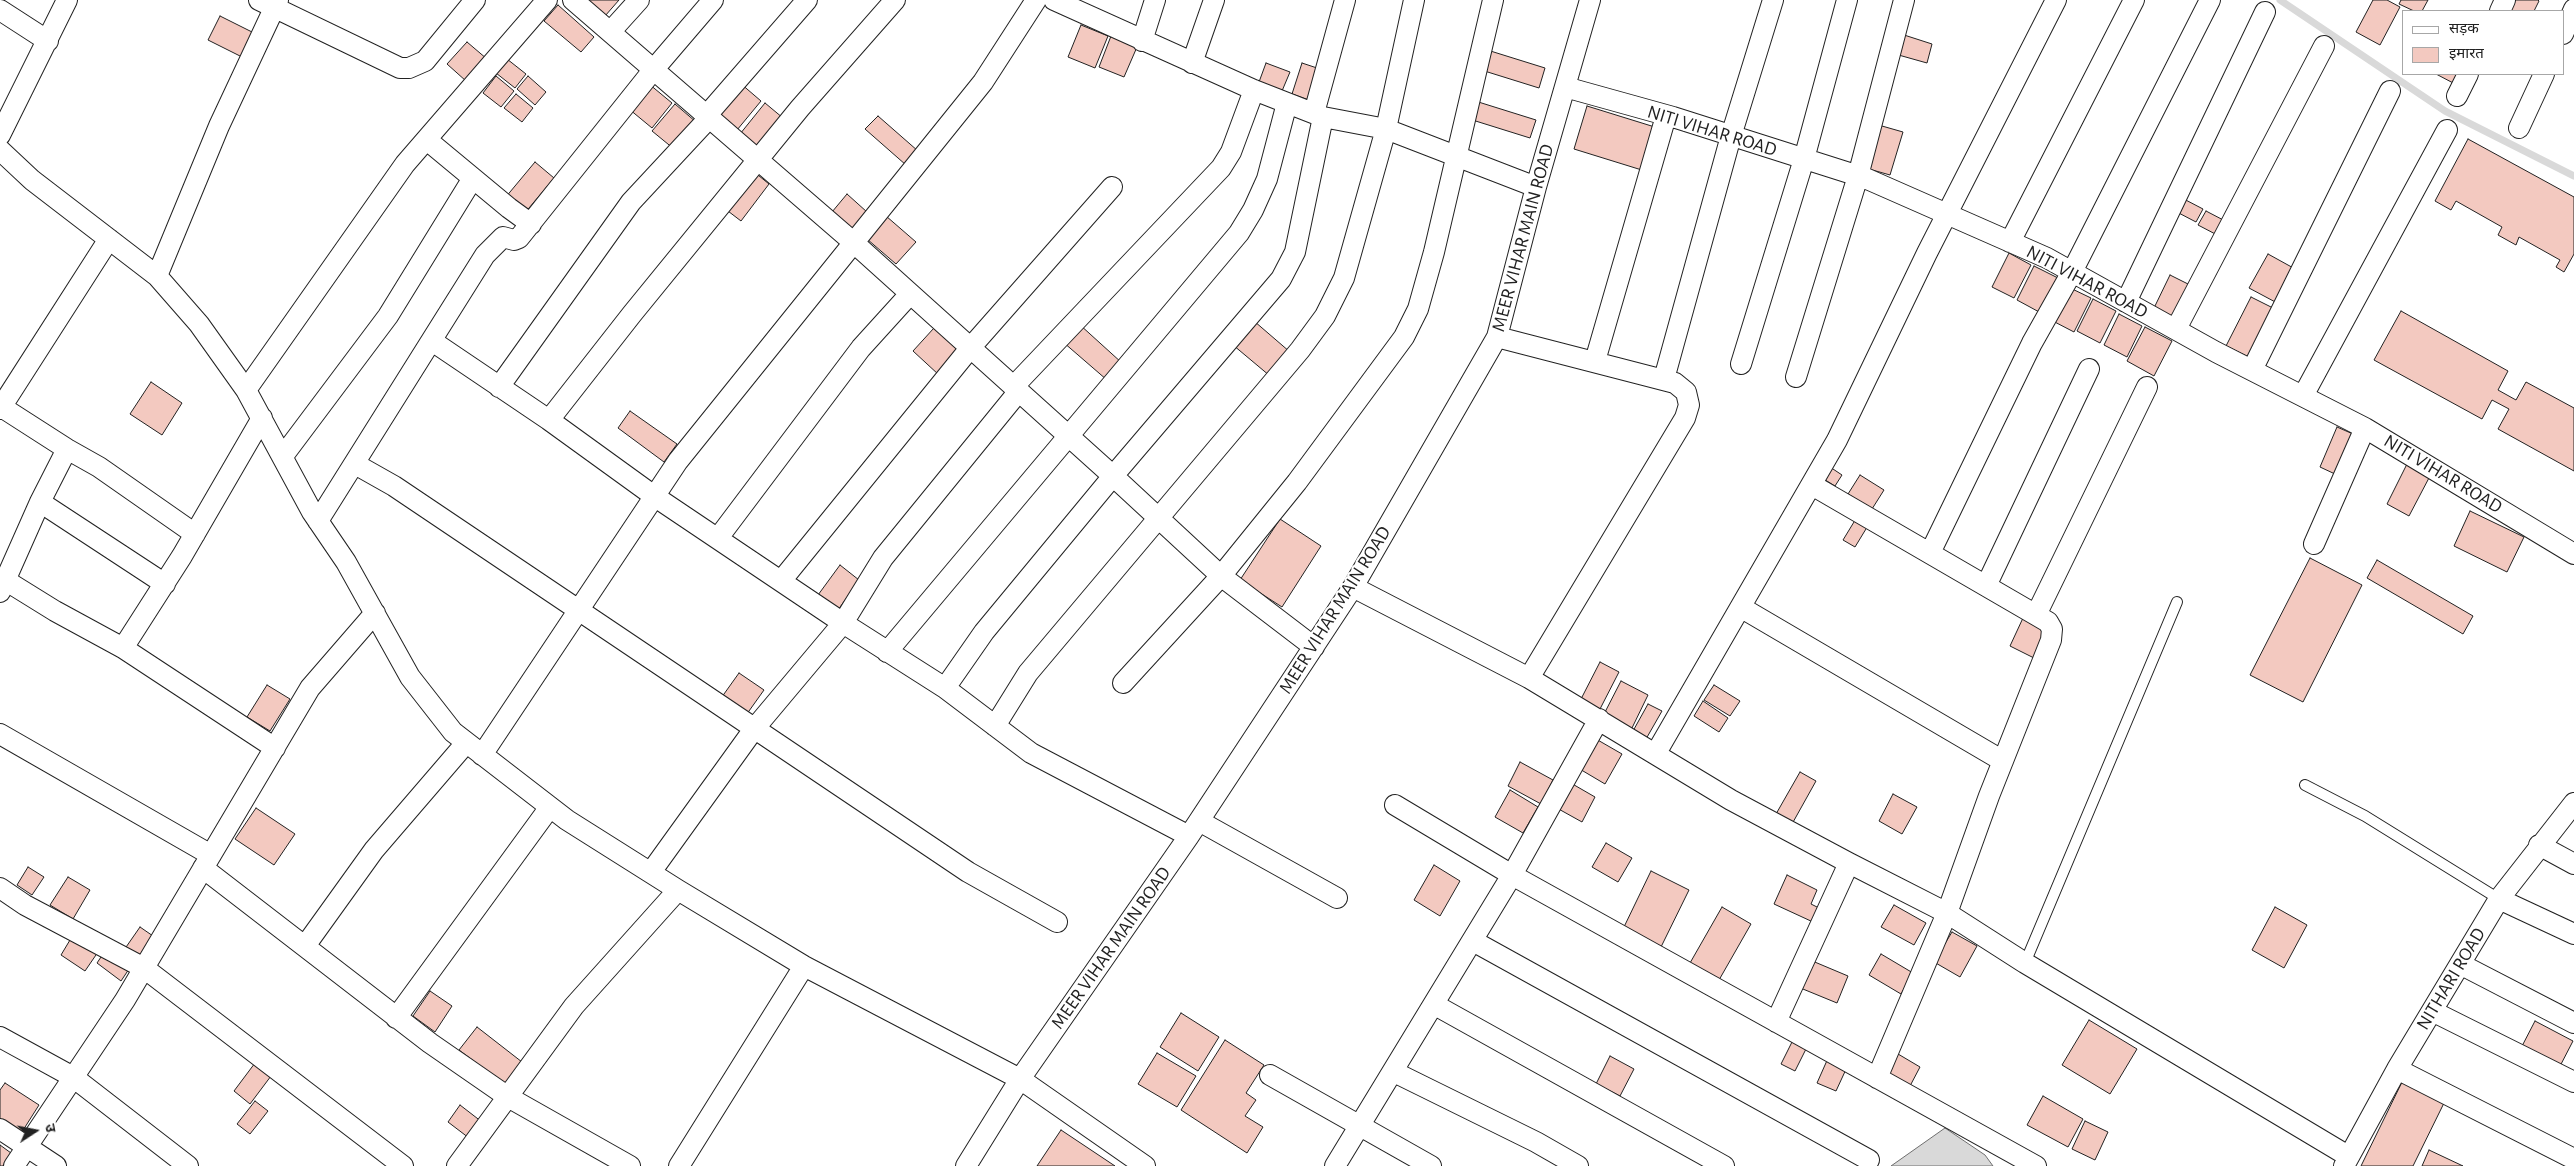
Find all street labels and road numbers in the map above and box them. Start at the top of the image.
street label: NITI VIHAR ROAD [1644,100,1780,162]
street label: MEER VIHAR MAIN ROAD [1487,142,1559,334]
street label: NITI VIHAR ROAD [2022,240,2152,324]
street label: NITI VIHAR ROAD [2380,430,2506,518]
street label: MEER VIHAR MAIN ROAD [1274,522,1396,698]
street label: MEER VIHAR MAIN ROAD [1046,862,1176,1034]
street label: NITHARI ROAD [2412,924,2490,1034]

